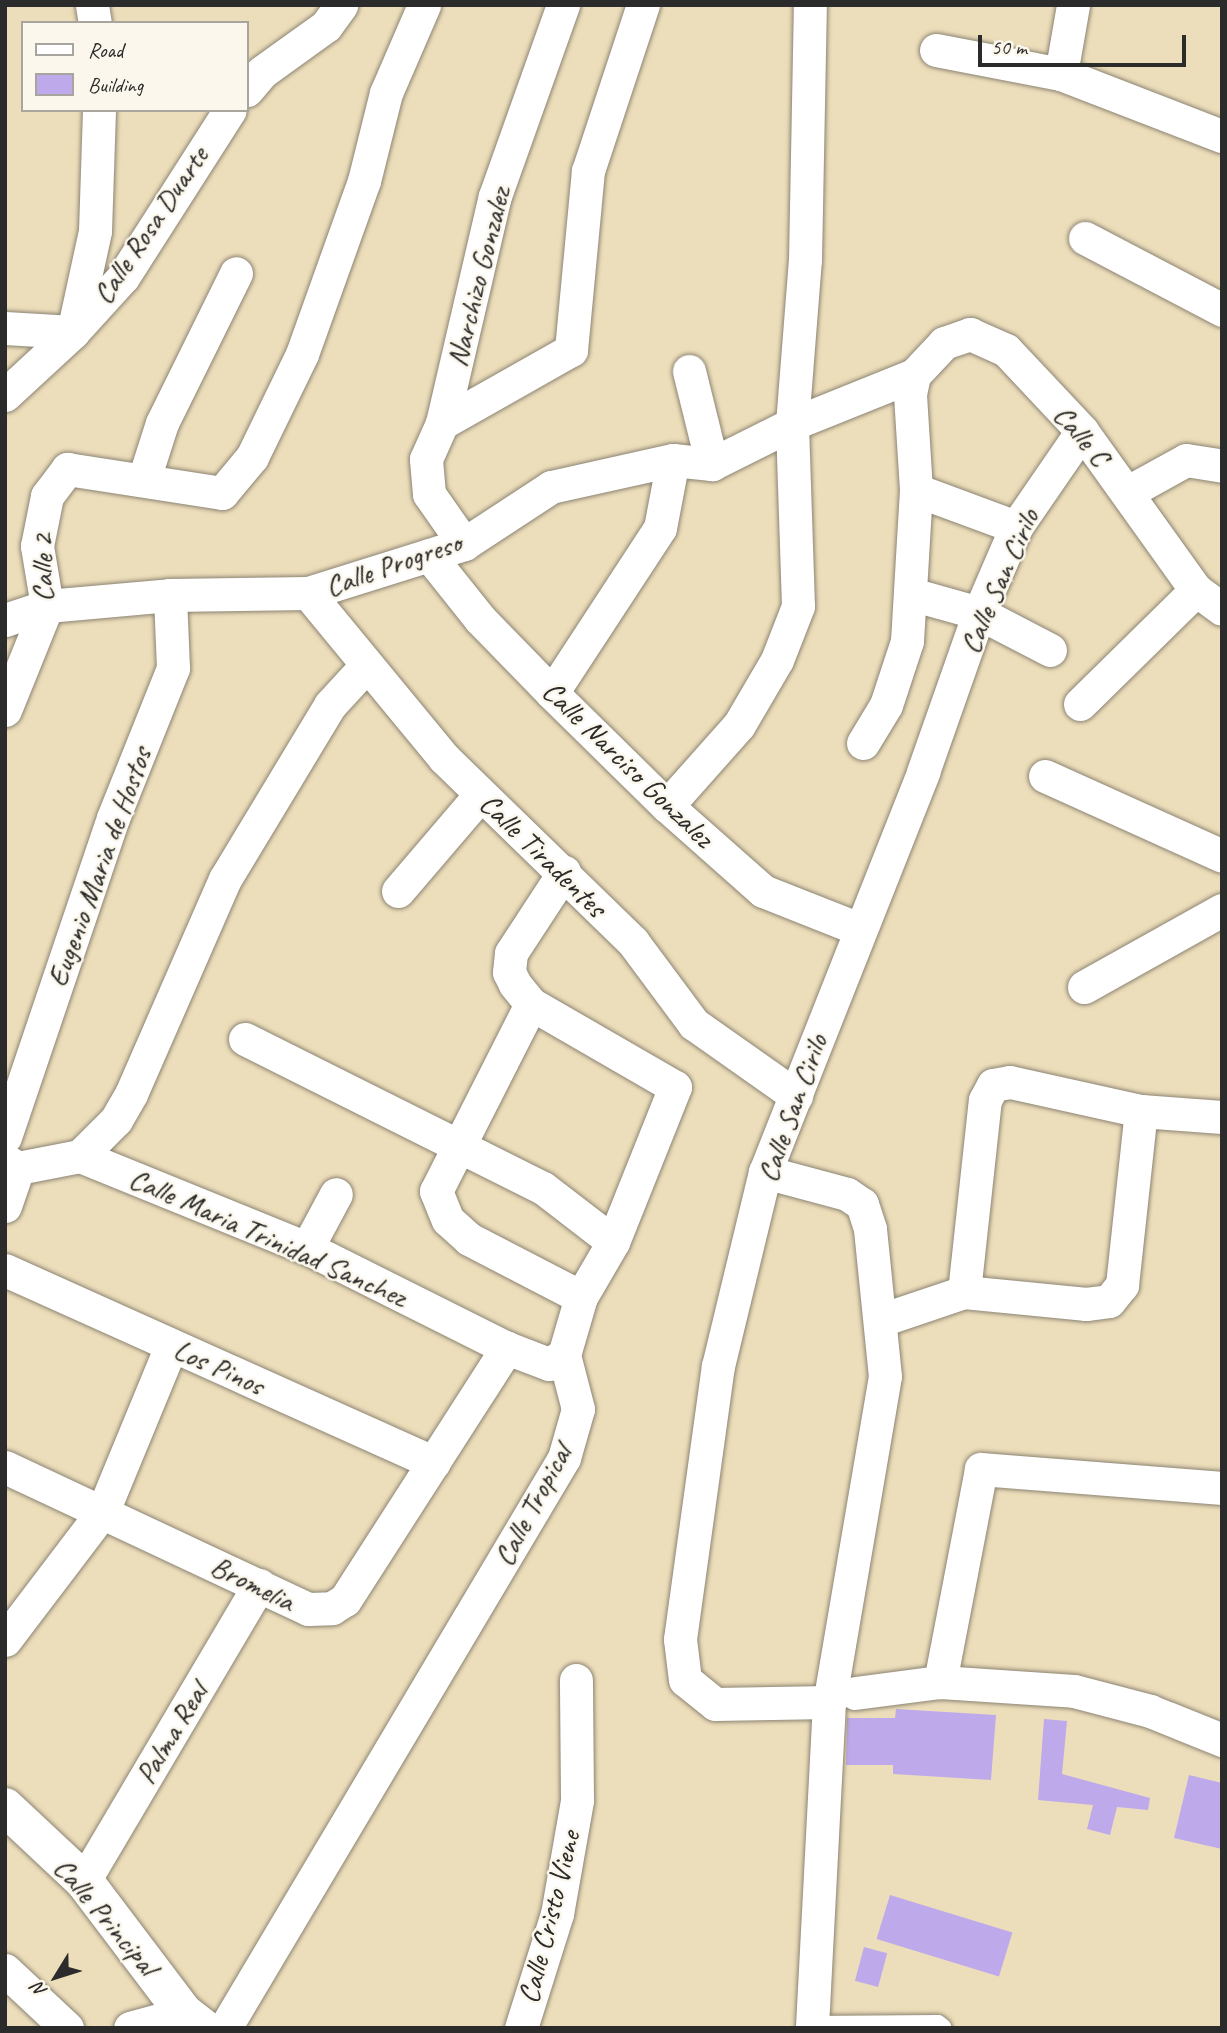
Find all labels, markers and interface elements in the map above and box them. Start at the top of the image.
legend [21,21,248,112]
scale bar [982,21,1190,65]
text: 50 m [991,34,1027,60]
text: Road [88,37,123,63]
text: Building [88,72,143,98]
street label: Calle Rosa Duarte [84,140,216,310]
street label: Narchizo Gonzalez [438,184,518,370]
street label: Calle C [1046,397,1118,473]
street label: Calle San Cirilo [951,503,1047,659]
street label: Calle Progreso [320,524,466,604]
street label: Calle 2 [24,534,60,602]
street label: Calle Narciso Gonzalez [535,673,721,855]
street label: Eugenio Maria de Hostos [39,742,159,992]
street label: Calle Tiradentes [472,786,614,924]
street label: Calle San Cirilo [749,1029,835,1187]
street label: Calle Maria Trinidad Sanchez [124,1160,412,1314]
street label: Los Pinos [168,1331,270,1403]
street label: Calle Tropical [485,1438,579,1572]
street label: Bromelia [205,1547,301,1619]
street label: Palma Real [127,1676,215,1790]
street label: Calle Cristo Viene [510,1827,588,2007]
street label: Calle Principal [46,1849,166,1983]
north arrow [21,1942,91,2012]
text: N [26,1978,53,2002]

